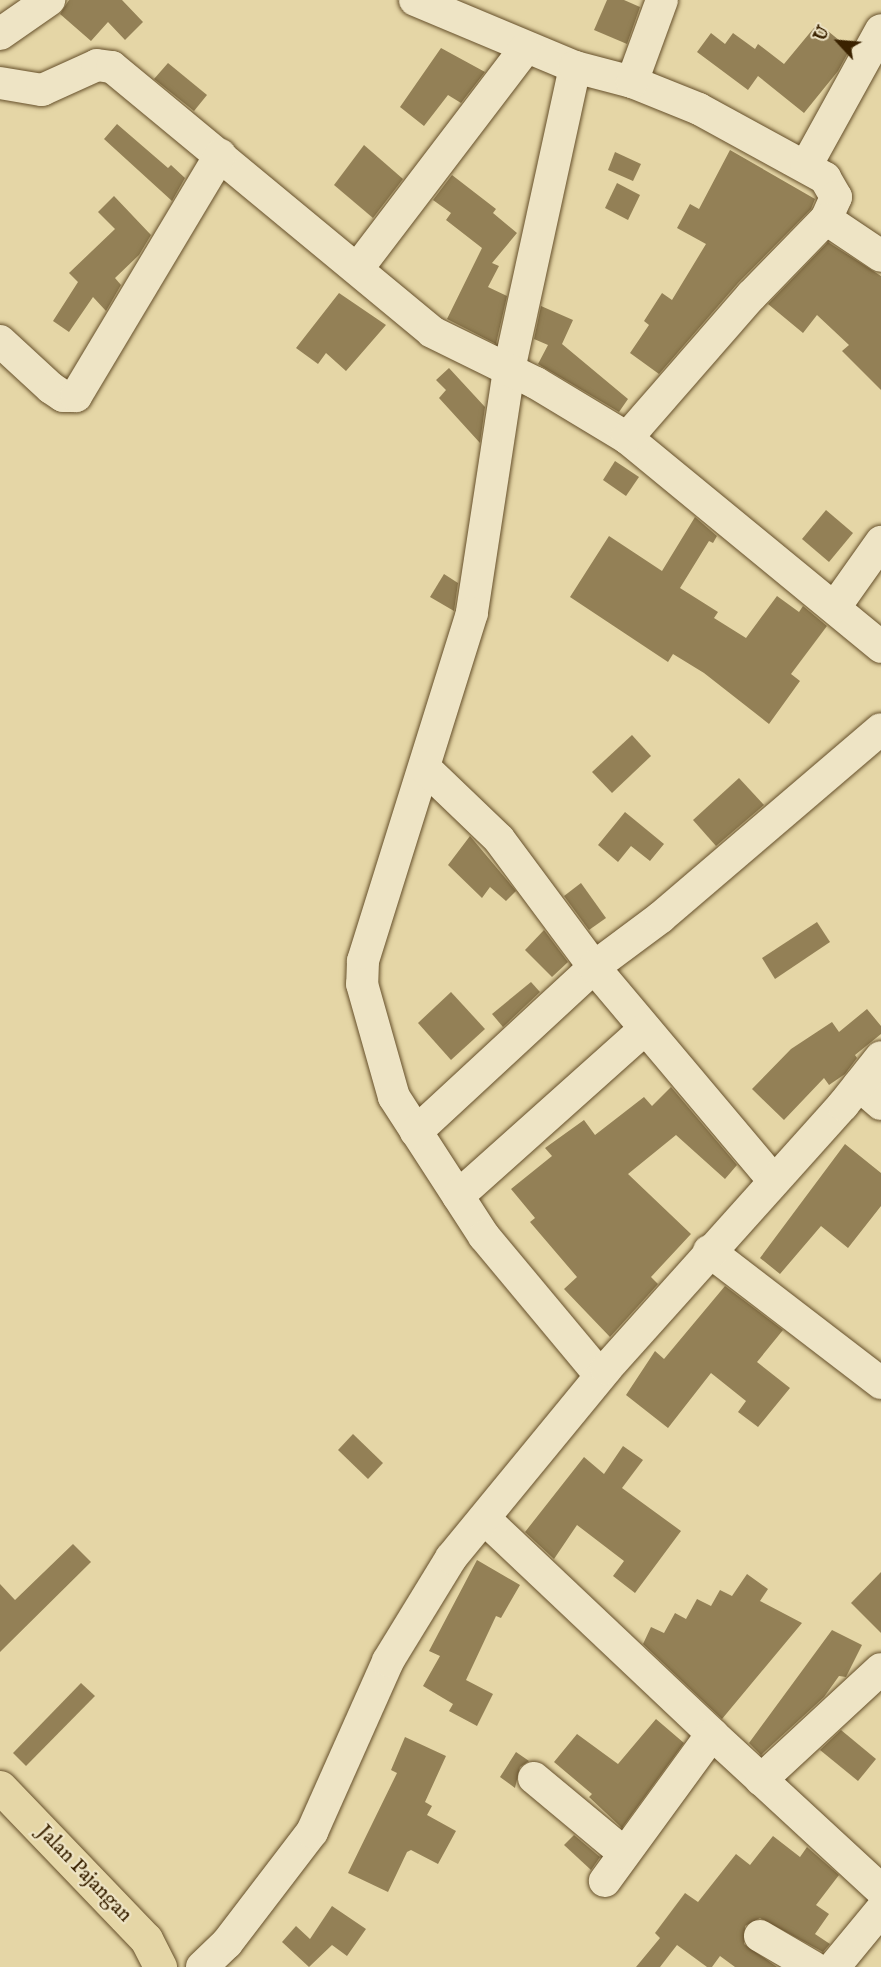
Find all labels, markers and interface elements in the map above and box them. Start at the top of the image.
north arrow [809,12,869,72]
text: U [811,24,835,45]
street label: Jalan Pajangan [31,1820,137,1928]

